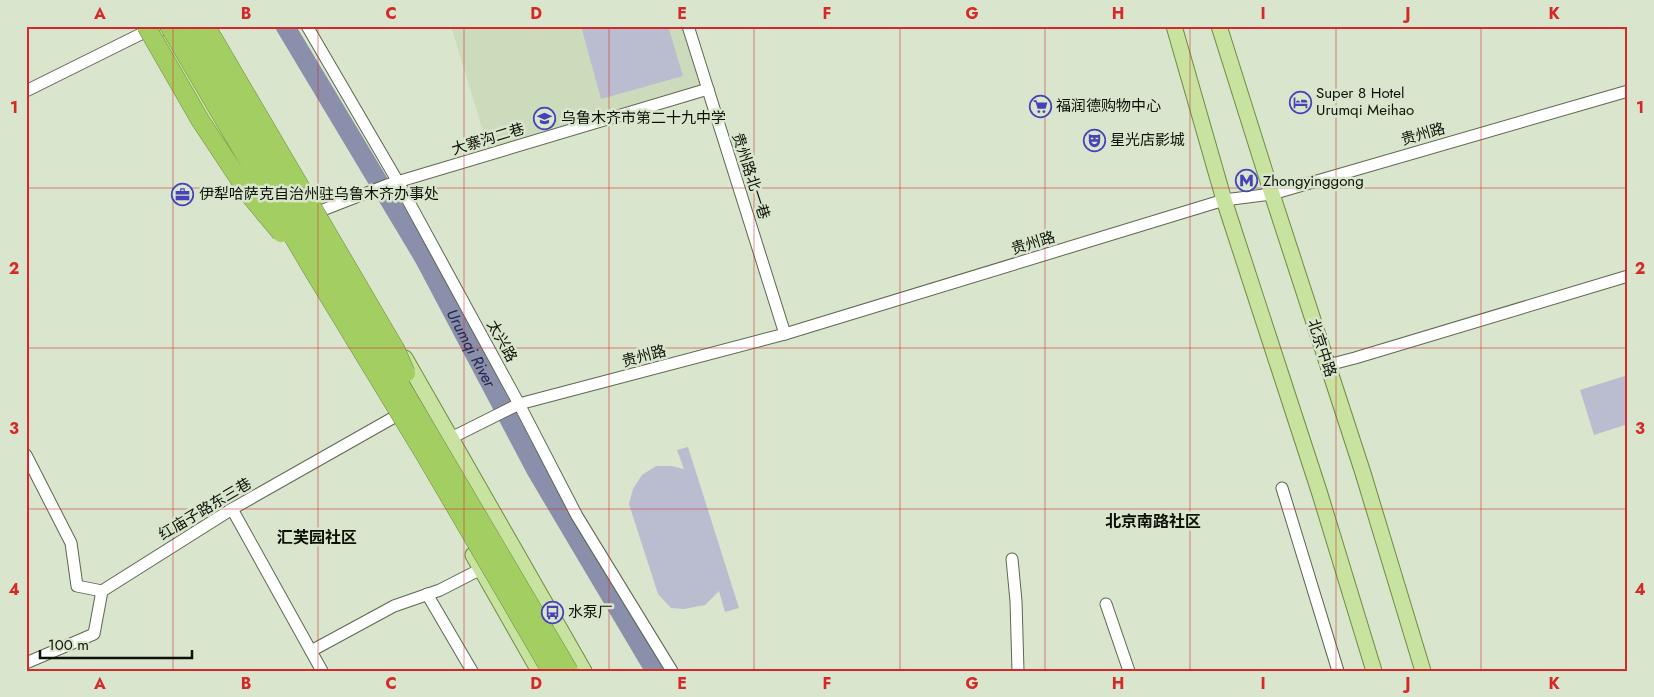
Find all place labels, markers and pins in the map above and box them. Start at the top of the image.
place label: Super 8 Hotel Urumqi Meihao [1316,82,1414,121]
hotel icon: Super 8 Hotel Urumqi Meihao [1288,90,1312,114]
supermarket icon: 福润德购物中心 [1028,94,1052,118]
place label: 福润德购物中心 [1056,95,1161,117]
school or university icon: 乌鲁木齐市第二十九中学 [533,106,557,130]
place label: 乌鲁木齐市第二十九中学 [561,107,726,129]
theatre icon: 星光店影城 [1082,128,1106,152]
place label: 星光店影城 [1110,129,1185,151]
metro station icon: Zhongyinggong [1235,169,1259,193]
place label: Zhongyinggong [1263,170,1364,192]
office icon: 伊犁哈萨克自治州驻乌鲁木齐办事处 [171,182,195,206]
place label: 伊犁哈萨克自治州驻乌鲁木齐办事处 [199,183,439,205]
bus stop icon: 水泵厂 [540,600,564,624]
place label: 水泵厂 [568,601,613,623]

